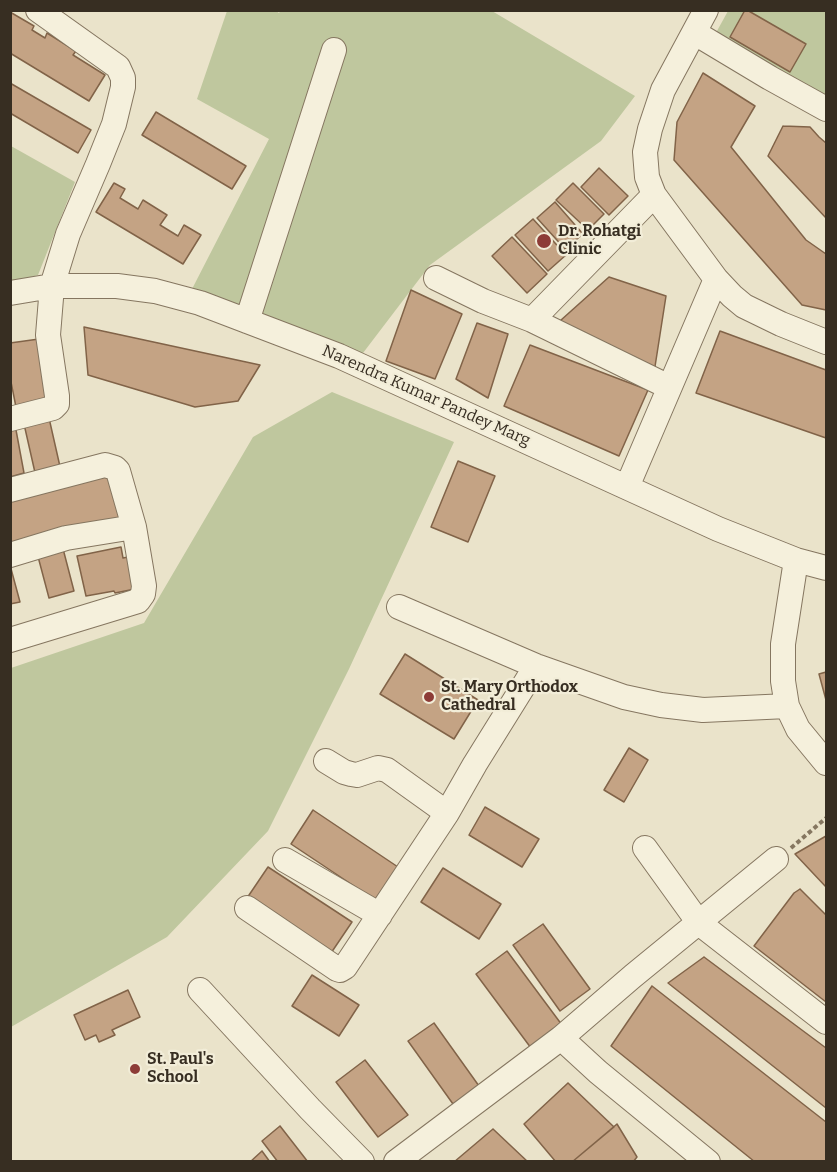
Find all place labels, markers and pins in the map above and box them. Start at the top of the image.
place label: Dr. Rohatgi Clinic [558,222,641,260]
marker: Dr. Rohatgi Clinic [535,232,553,250]
place label: St. Mary Orthodox Cathedral [441,678,578,716]
marker: St. Mary Orthodox Cathedral [422,690,436,704]
place label: St. Paul's School [147,1050,214,1088]
marker: St. Paul's School [128,1062,142,1076]

